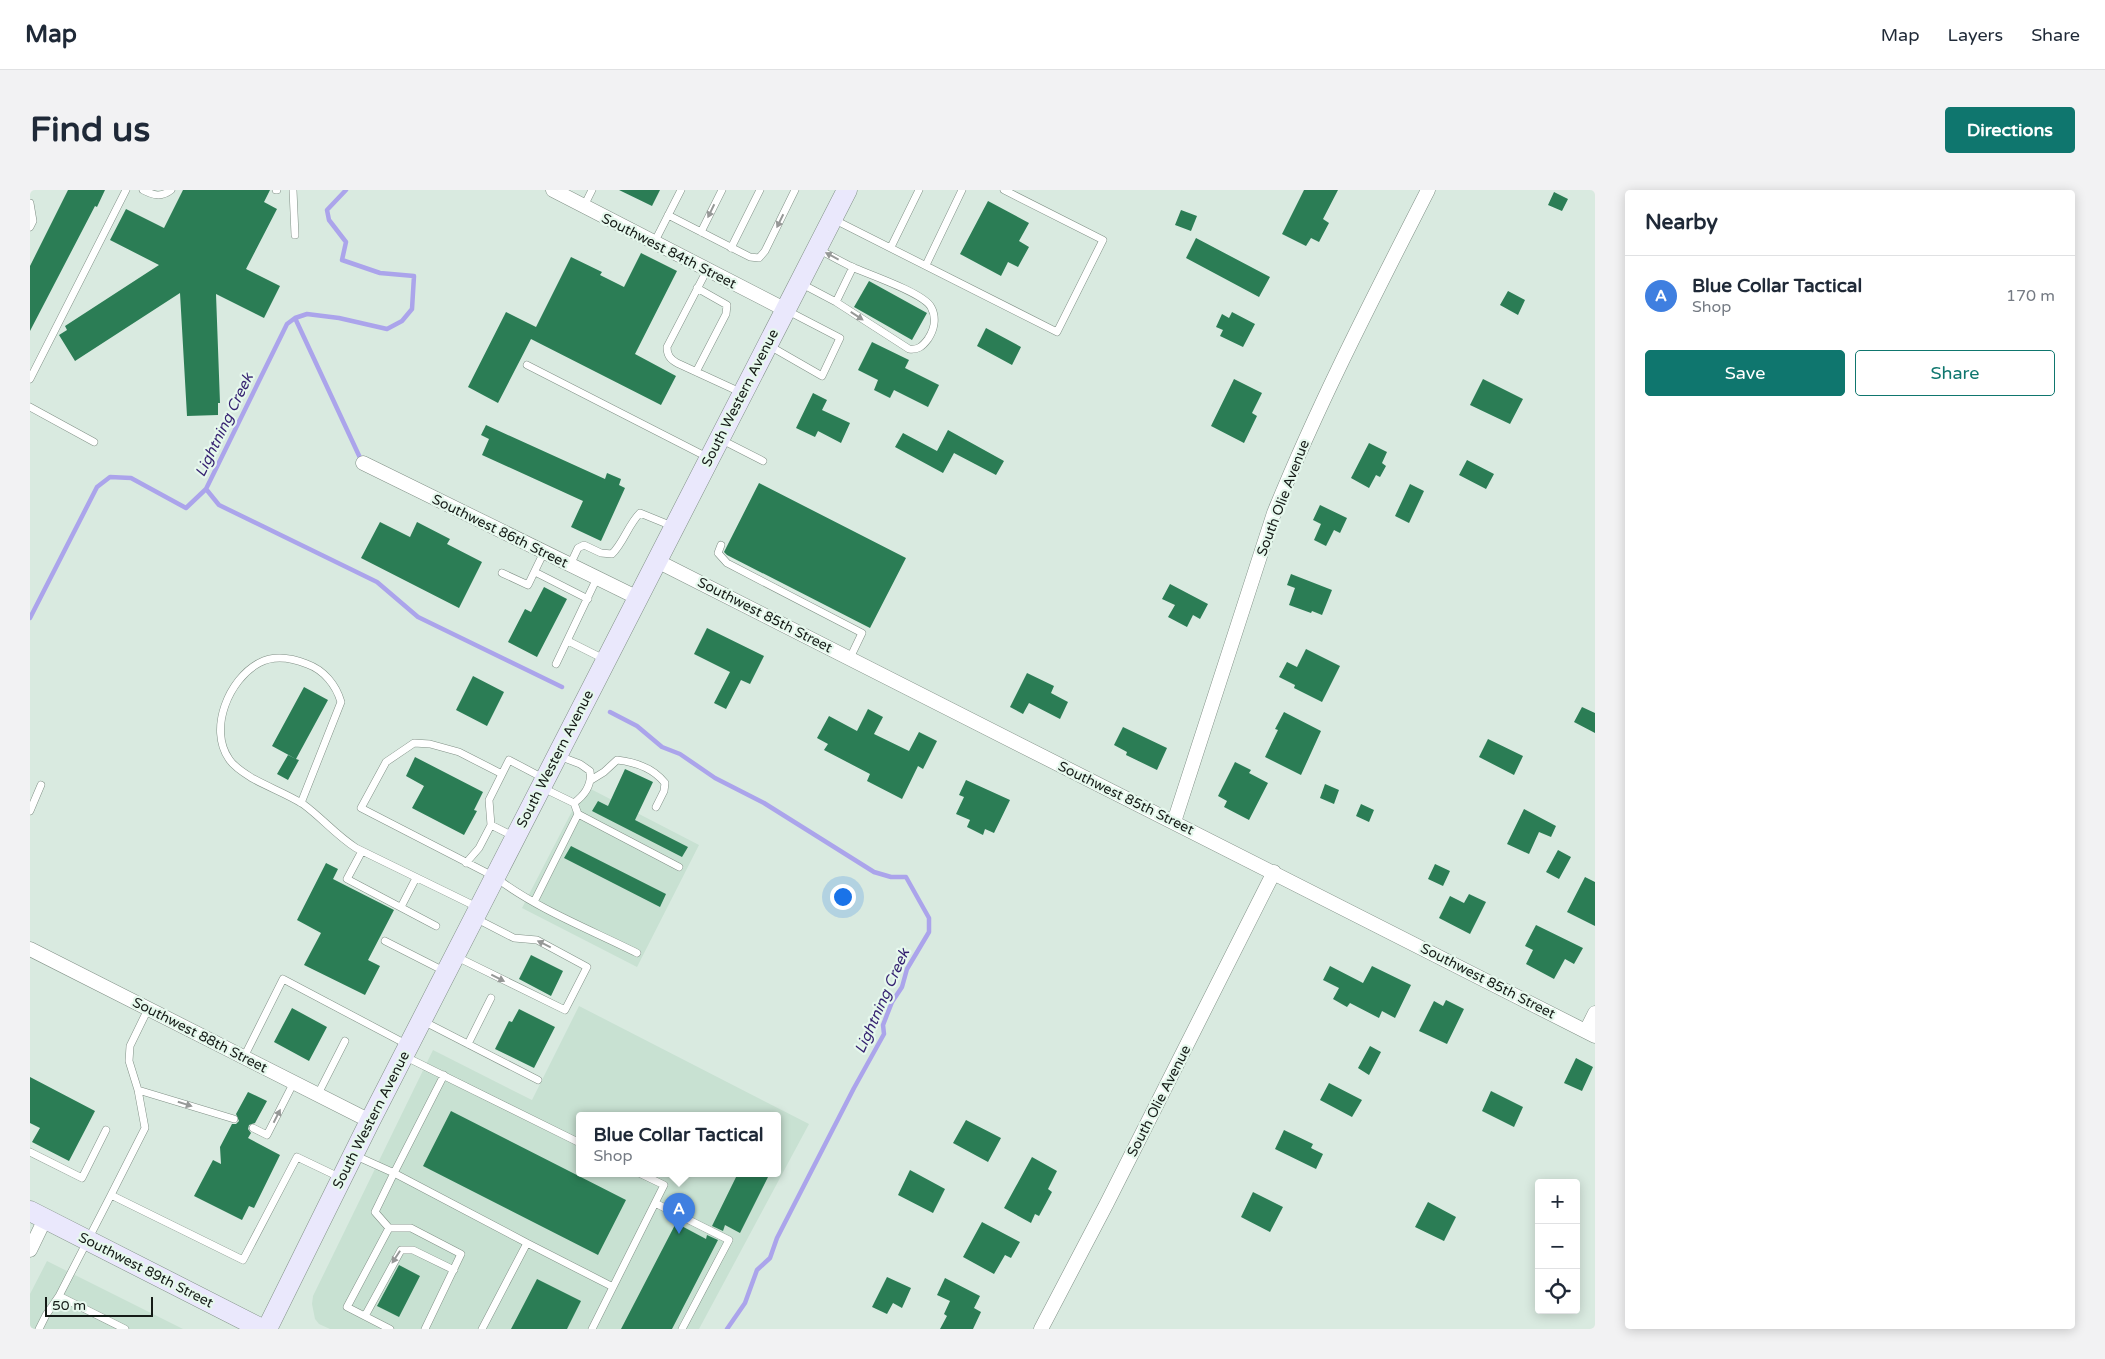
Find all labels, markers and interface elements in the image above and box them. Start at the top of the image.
text: Map [25,20,77,49]
text: Map [1881,24,1920,46]
text: Layers [1948,24,2003,46]
text: Share [2031,24,2080,46]
button: Directions [1945,107,2075,153]
text: Find us [30,109,150,151]
one-way arrow [707,204,715,218]
street label: Southwest 84th Street [599,210,740,293]
text: Nearby [1645,210,1718,235]
one-way arrow [776,213,784,228]
one-way arrow [824,252,839,260]
text: Blue Collar Tactical [1692,275,1862,297]
text: A [1655,286,1667,306]
text: 170 m [2006,286,2055,306]
text: Shop [1692,297,1731,317]
one-way arrow [850,311,864,321]
street label: South Western Avenue [698,326,782,470]
button: Save [1645,350,1845,396]
button: Share [1855,350,2055,396]
water label: Lightning Creek [191,369,258,480]
street label: South Olie Avenue [1253,437,1313,558]
street label: Southwest 86th Street [429,491,571,572]
street label: Southwest 85th Street [695,574,836,657]
street label: South Western Avenue [513,687,597,831]
street label: Southwest 85th Street [1055,758,1197,839]
your location [830,884,856,910]
one-way arrow [537,940,551,948]
street label: Southwest 85th Street [1418,940,1559,1023]
water label: Lightning Creek [851,944,914,1056]
one-way arrow [491,974,505,982]
street label: Southwest 88th Street [130,994,271,1077]
street label: South Olie Avenue [1123,1042,1195,1160]
street label: South Western Avenue [329,1048,413,1192]
one-way arrow [177,1100,192,1108]
one-way arrow [273,1109,281,1123]
popup [576,1112,781,1177]
text: Blue Collar Tactical [593,1124,764,1146]
text: Shop [593,1146,633,1166]
map controls [1535,1179,1580,1314]
button: + [1535,1179,1580,1224]
pin: A [663,1193,695,1234]
button: − [1535,1224,1580,1269]
street label: Southwest 89th Street [76,1229,217,1312]
one-way arrow [392,1250,401,1264]
button: locate [1535,1269,1580,1314]
scale bar [45,1294,152,1317]
text: 50 m [52,1297,86,1314]

